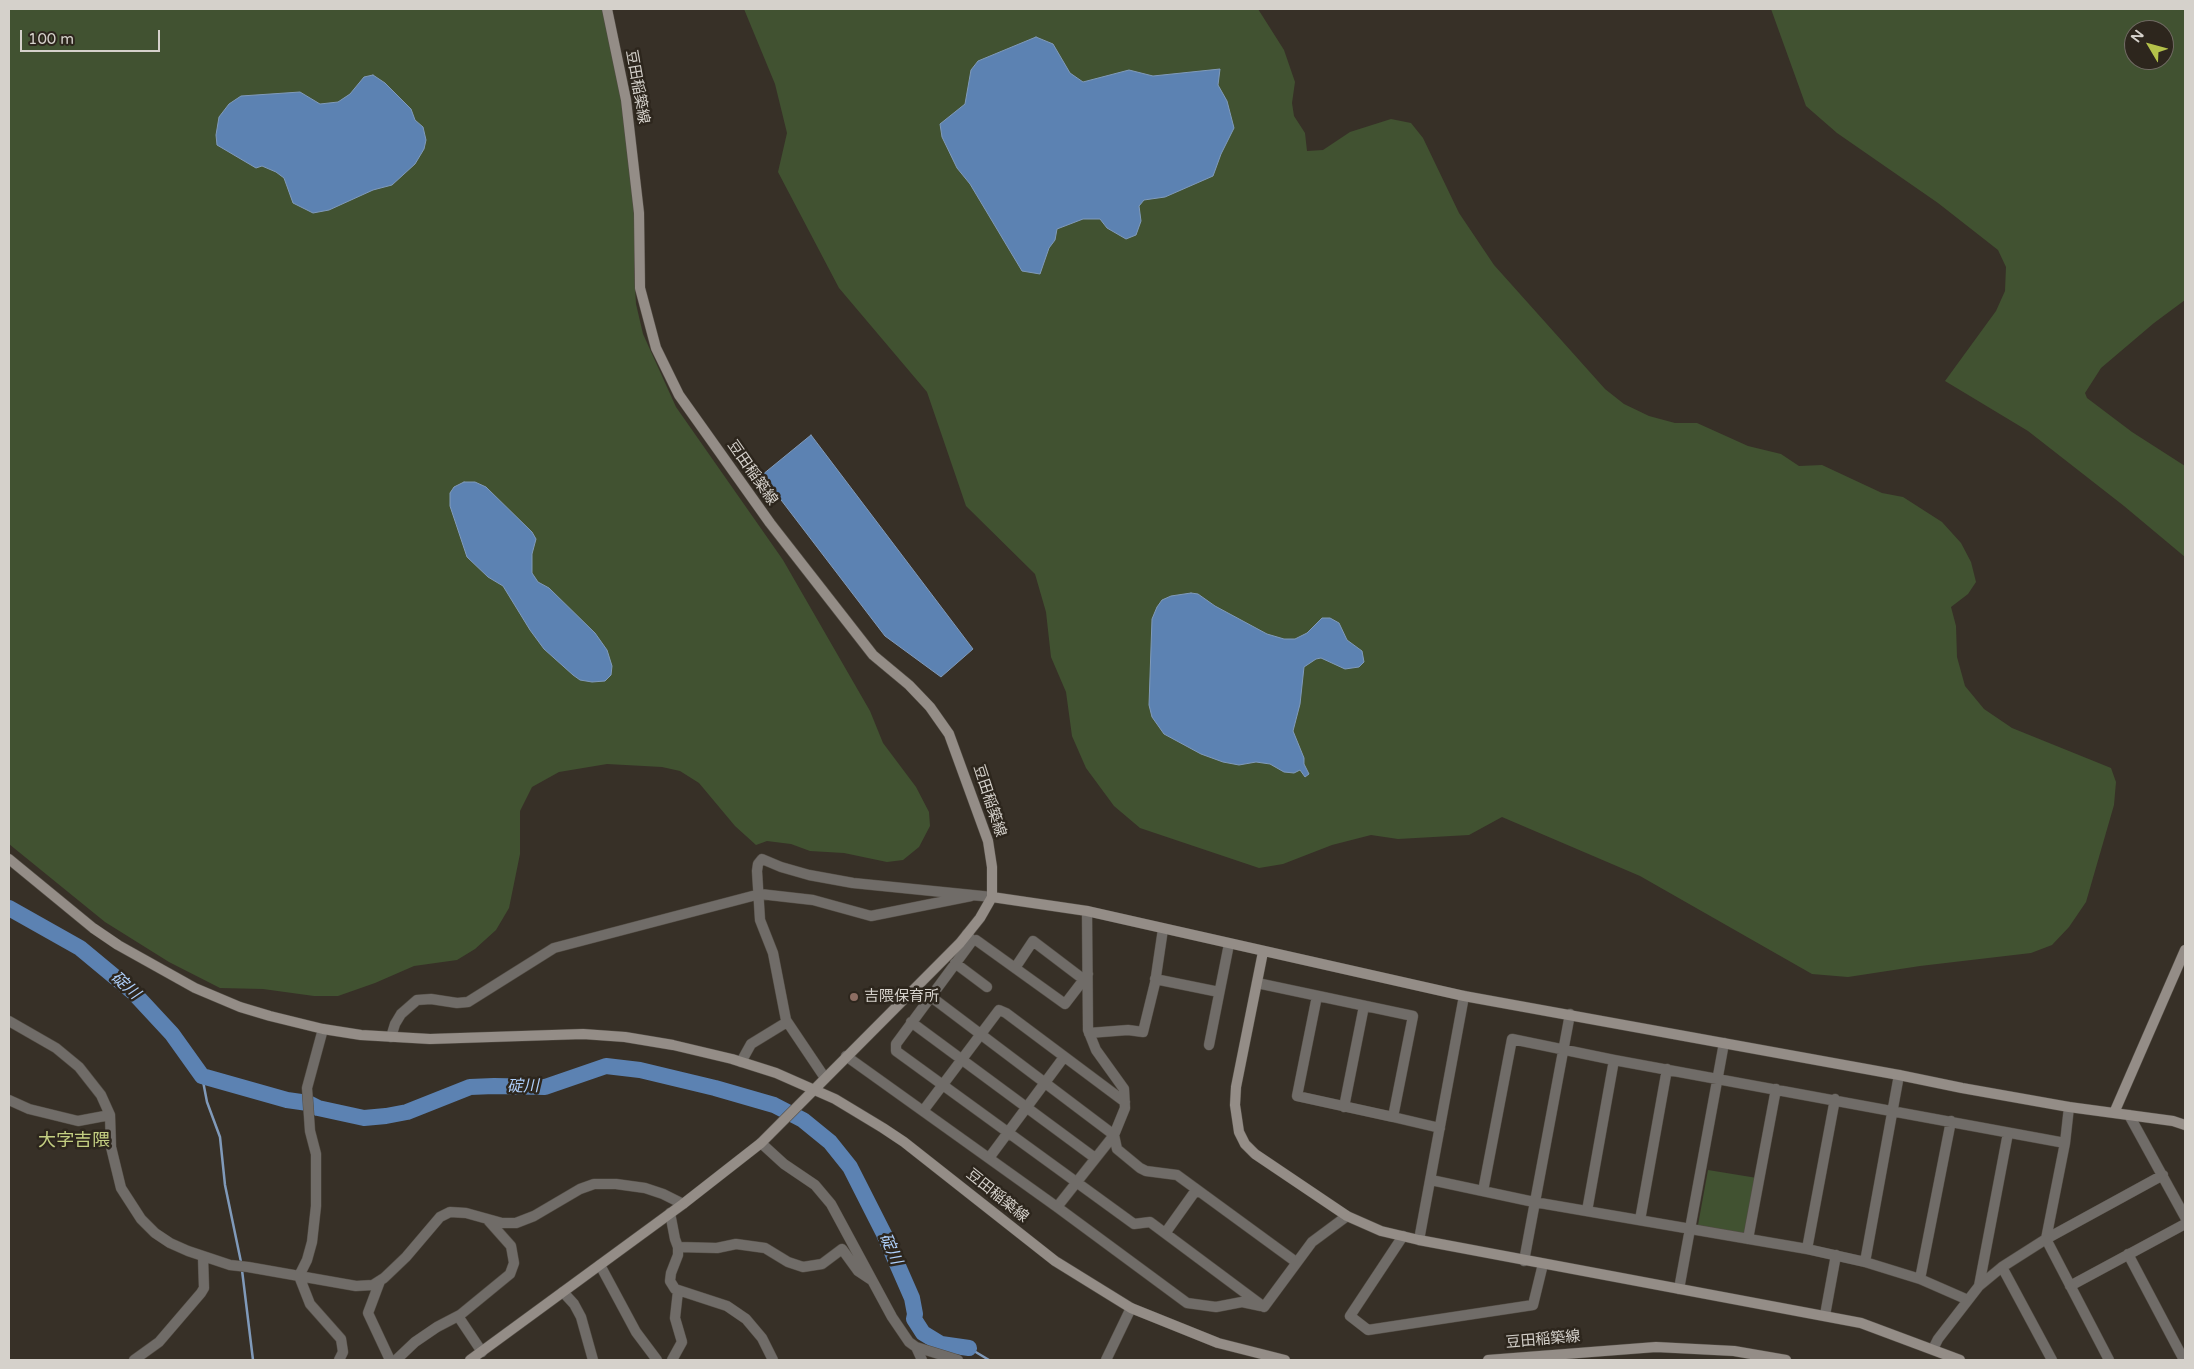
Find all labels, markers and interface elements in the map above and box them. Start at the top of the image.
scale bar [22,20,162,52]
north arrow [2124,20,2174,70]
text: N [2127,27,2148,46]
text: 100 m [28,30,74,48]
street label: 豆田稲築線 [622,49,652,125]
street label: 豆田稲築線 [723,437,781,509]
street label: 豆田稲築線 [969,763,1009,839]
water label: 碇川 [107,968,143,1004]
place label: 吉隈保育所 [864,988,939,1006]
marker: 吉隈保育所 [848,991,860,1003]
water label: 碇川 [507,1077,539,1097]
district label: 大字吉隈 [38,1130,110,1152]
street label: 豆田稲築線 [962,1165,1032,1227]
water label: 碇川 [875,1230,905,1268]
street label: 豆田稲築線 [1505,1328,1581,1352]

